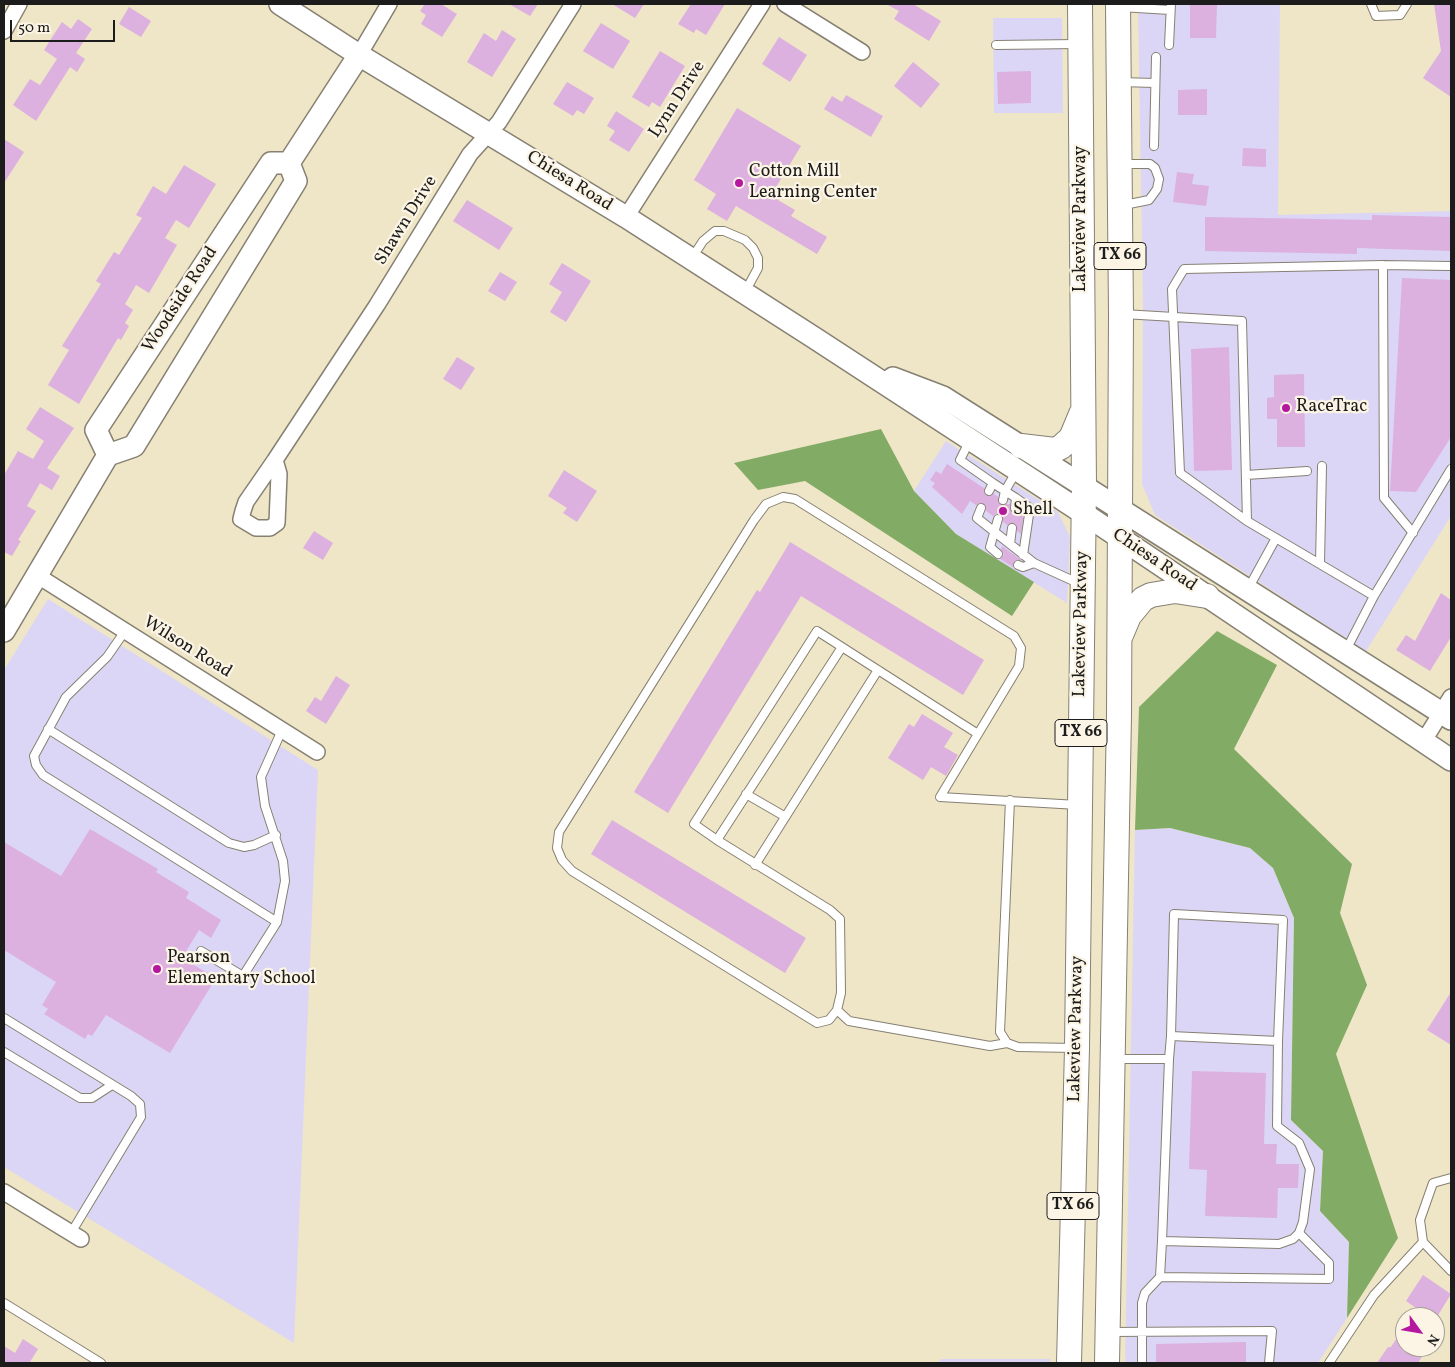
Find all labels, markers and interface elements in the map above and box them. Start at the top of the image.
scale bar [12,10,118,42]
text: 50 m [18,18,50,39]
street label: Lynn Drive [645,57,711,143]
street label: Lakeview Parkway [1071,146,1093,292]
street label: Chiesa Road [522,147,616,217]
place label: Cotton Mill Learning Center [749,162,877,204]
street label: Shawn Drive [371,172,443,270]
marker: Cotton Mill Learning Center [733,177,745,189]
road number: TX 66 [1094,242,1146,270]
street label: Woodside Road [139,243,223,357]
place label: RaceTrac [1296,397,1367,419]
marker: RaceTrac [1280,402,1292,414]
place label: Shell [1013,500,1053,522]
marker: Shell [997,505,1009,517]
street label: Chiesa Road [1108,525,1200,597]
street label: Lakeview Parkway [1070,551,1094,697]
street label: Wilson Road [139,612,235,684]
road number: TX 66 [1055,720,1107,746]
place label: Pearson Elementary School [167,948,316,991]
street label: Lakeview Parkway [1065,956,1089,1102]
marker: Pearson Elementary School [151,963,163,975]
road number: TX 66 [1047,1192,1099,1220]
north arrow [1395,1307,1445,1357]
text: N [1422,1330,1443,1349]

